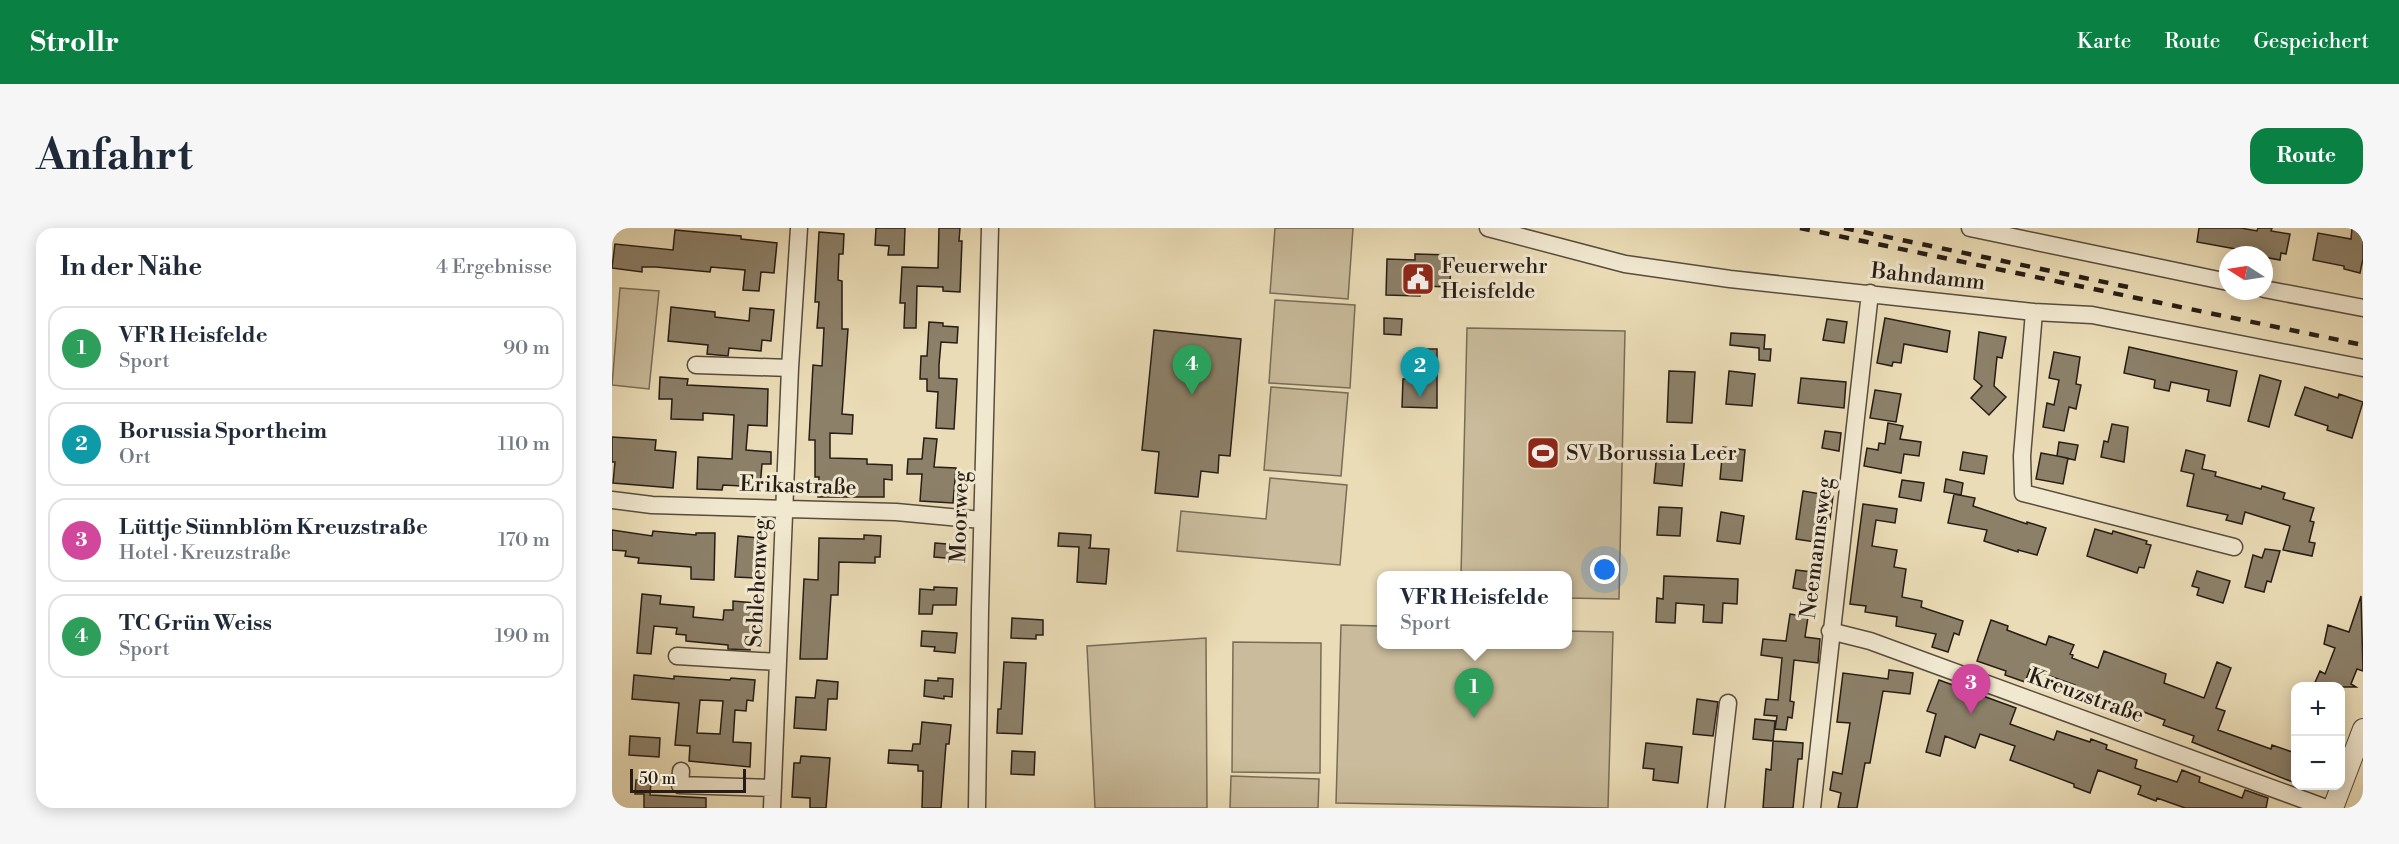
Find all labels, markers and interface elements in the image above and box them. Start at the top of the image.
text: Strollr [30,25,119,60]
text: Karte [2077,29,2131,55]
text: Route [2164,29,2220,55]
text: Gespeichert [2253,29,2369,55]
button: Route [2250,128,2363,184]
text: Anfahrt [36,130,193,183]
north arrow [2219,246,2273,300]
text: In der Nähe [60,251,202,283]
place label: Feuerwehr Heisfelde [1441,253,1548,305]
text: 4 Ergebnisse [436,255,552,280]
street label: Bahndamm [1868,257,1987,296]
public building icon: Feuerwehr Heisfelde [1400,261,1436,297]
text: VFR Heisfelde [119,322,267,349]
text: 1 [77,336,86,361]
text: 90 m [503,336,550,361]
pin: 4 [1172,346,1212,395]
pin: 2 [1400,348,1440,397]
text: Sport [119,349,170,374]
text: Borussia Sportheim [119,418,327,445]
text: 2 [75,432,88,457]
text: 110 m [498,432,550,457]
sports icon: SV Borussia Leer [1525,435,1561,471]
place label: SV Borussia Leer [1566,440,1737,467]
text: Ort [119,445,151,470]
street label: Erikastraße [739,470,857,502]
street label: Moorweg [945,470,975,563]
street label: Neemannsweg [1795,475,1839,620]
text: Lüttje Sünnblöm Kreuzstraße [119,514,428,541]
street label: Schlehenweg [741,517,775,648]
text: 3 [75,528,88,553]
text: 170 m [498,528,550,553]
text: Hotel · Kreuzstraße [119,541,291,566]
your location [1590,555,1619,584]
popup [1377,571,1572,649]
text: VFR Heisfelde [1400,584,1549,611]
text: TC Grün Weiss [119,610,272,637]
text: Sport [1400,611,1451,636]
text: 4 [75,624,88,649]
text: 190 m [495,624,550,649]
text: Sport [119,637,170,662]
street label: Kreuzstraße [2024,663,2148,729]
pin: 3 [1952,664,1990,714]
pin: 1 [1454,668,1494,718]
map controls [2291,682,2345,790]
button: + [2291,682,2345,736]
button: − [2291,736,2345,790]
scale bar [630,766,746,794]
text: 50 m [639,769,676,789]

